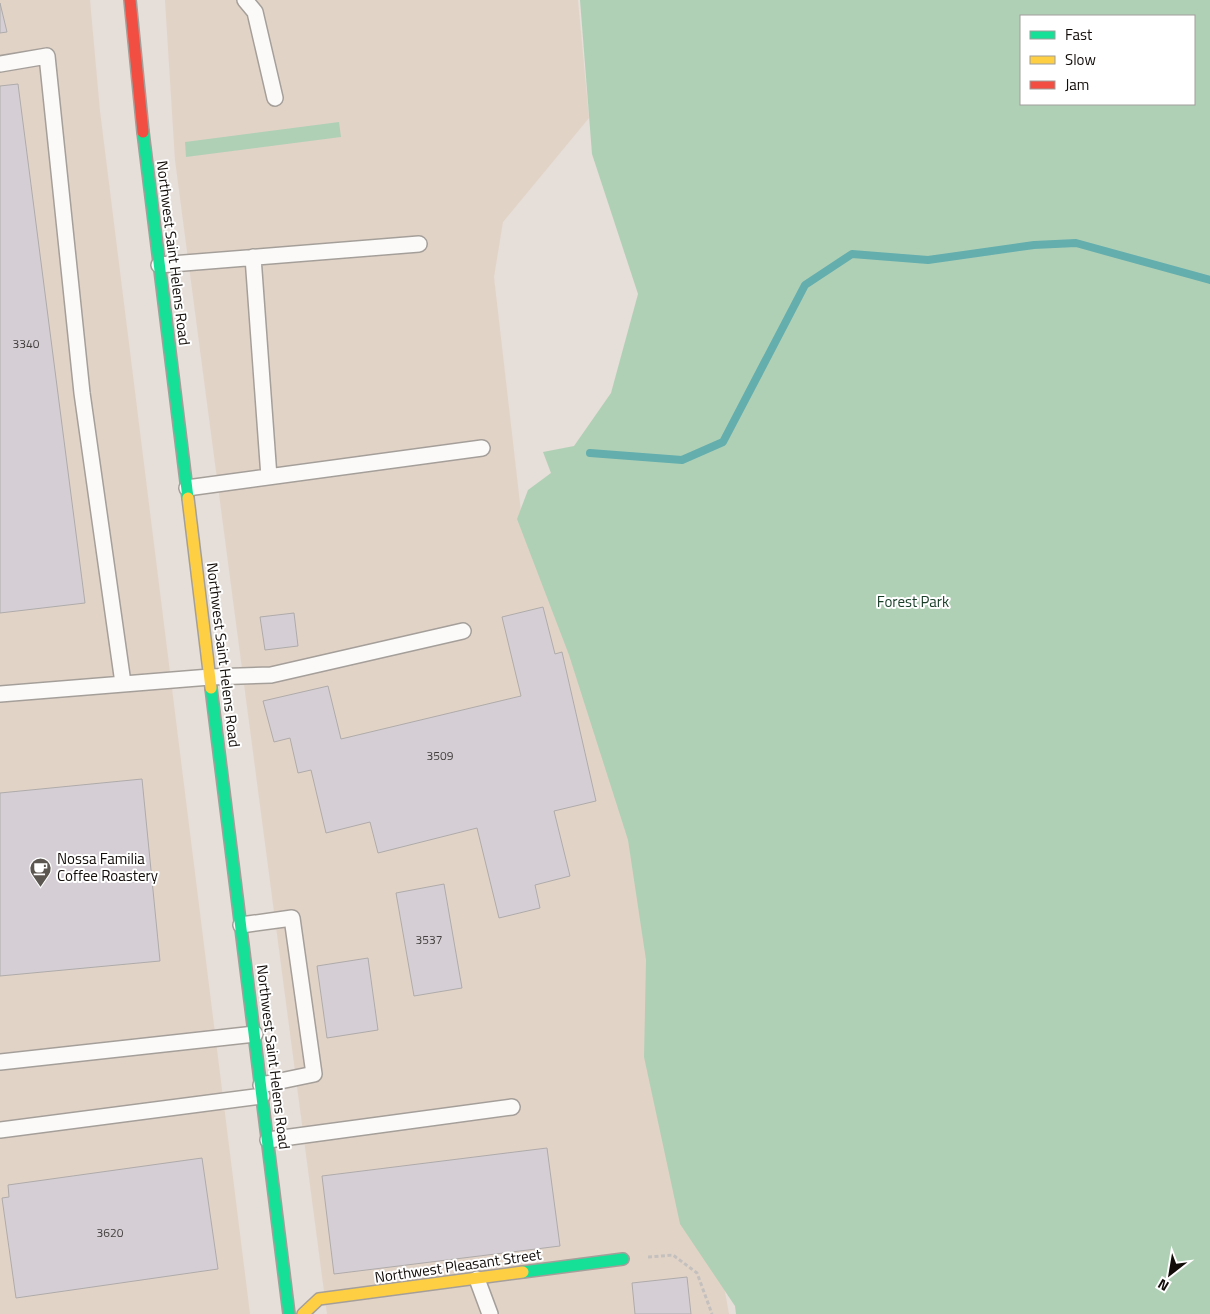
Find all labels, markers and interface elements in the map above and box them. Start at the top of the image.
legend [1020,15,1195,105]
text: Fast [1065,23,1093,46]
text: Slow [1065,48,1096,71]
text: Jam [1065,73,1089,96]
street label: Northwest Saint Helens Road [151,159,196,347]
house number: 3340 [13,334,40,353]
street label: Northwest Saint Helens Road [201,561,246,749]
park label: Forest Park [877,590,949,613]
house number: 3509 [427,746,454,765]
place label: Nossa Familia Coffee Roastery [57,847,158,887]
cafe icon: Nossa Familia Coffee Roastery [29,856,53,887]
house number: 3537 [416,930,442,949]
street label: Northwest Saint Helens Road [251,963,296,1151]
house number: 3620 [97,1223,124,1242]
street label: Northwest Pleasant Street [373,1242,543,1289]
north arrow [1145,1249,1195,1299]
text: N [1153,1274,1173,1297]

